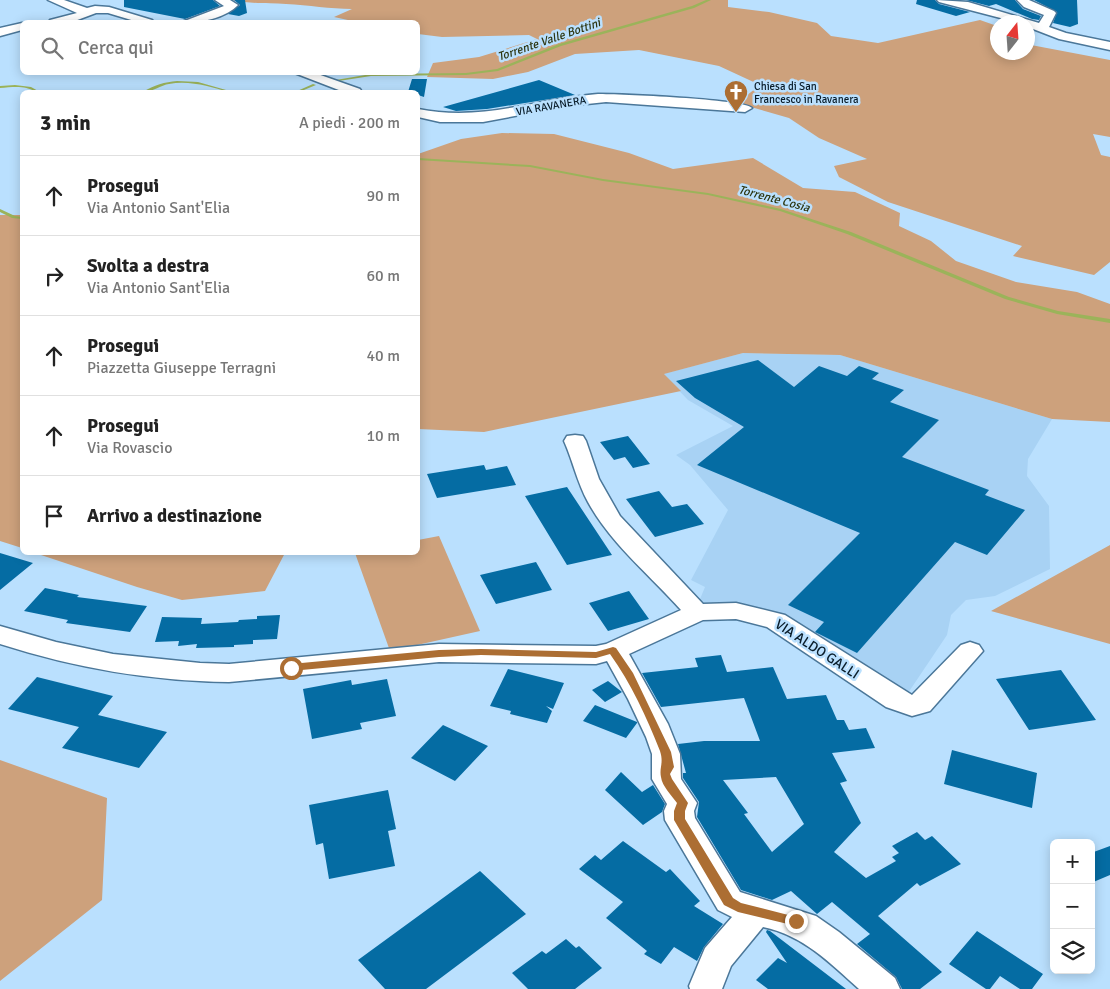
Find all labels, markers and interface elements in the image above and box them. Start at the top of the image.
water label: Torrente Valle Bottini [496,15,604,65]
north arrow [990,15,1035,60]
search box [20,20,420,75]
icon: search [38,34,66,62]
text: Cerca qui [78,36,154,60]
church icon: Chiesa di San Francesco in Ravanera [723,79,749,113]
place label: Chiesa di San Francesco in Ravanera [754,80,859,106]
street label: VIA RAVANERA [515,93,587,119]
text: 3 min [40,110,91,136]
text: A piedi · 200 m [299,113,400,133]
text: Prosegui [87,174,159,198]
icon: ahead [40,182,68,210]
water label: Torrente Cosia [737,182,812,216]
text: 90 m [366,186,400,206]
text: Via Antonio Sant'Elia [87,198,230,218]
text: Svolta a destra [87,254,209,278]
icon: right [40,262,68,290]
text: 60 m [366,266,400,286]
text: Via Antonio Sant'Elia [87,278,230,298]
text: Prosegui [87,334,159,358]
icon: ahead [40,342,68,370]
text: 40 m [366,346,400,366]
text: Piazzetta Giuseppe Terragni [87,358,276,378]
text: Prosegui [87,414,159,438]
icon: ahead [40,422,68,450]
text: 10 m [366,426,400,446]
text: Via Rovascio [87,438,172,458]
icon: arrive [40,502,68,530]
text: Arrivo a destinazione [87,504,262,528]
street label: VIA ALDO GALLI [772,615,862,683]
route start [280,657,303,680]
map controls [1050,839,1095,974]
button: + [1050,839,1095,884]
button: − [1050,884,1095,929]
route end [785,910,808,933]
button: layers [1050,929,1095,974]

